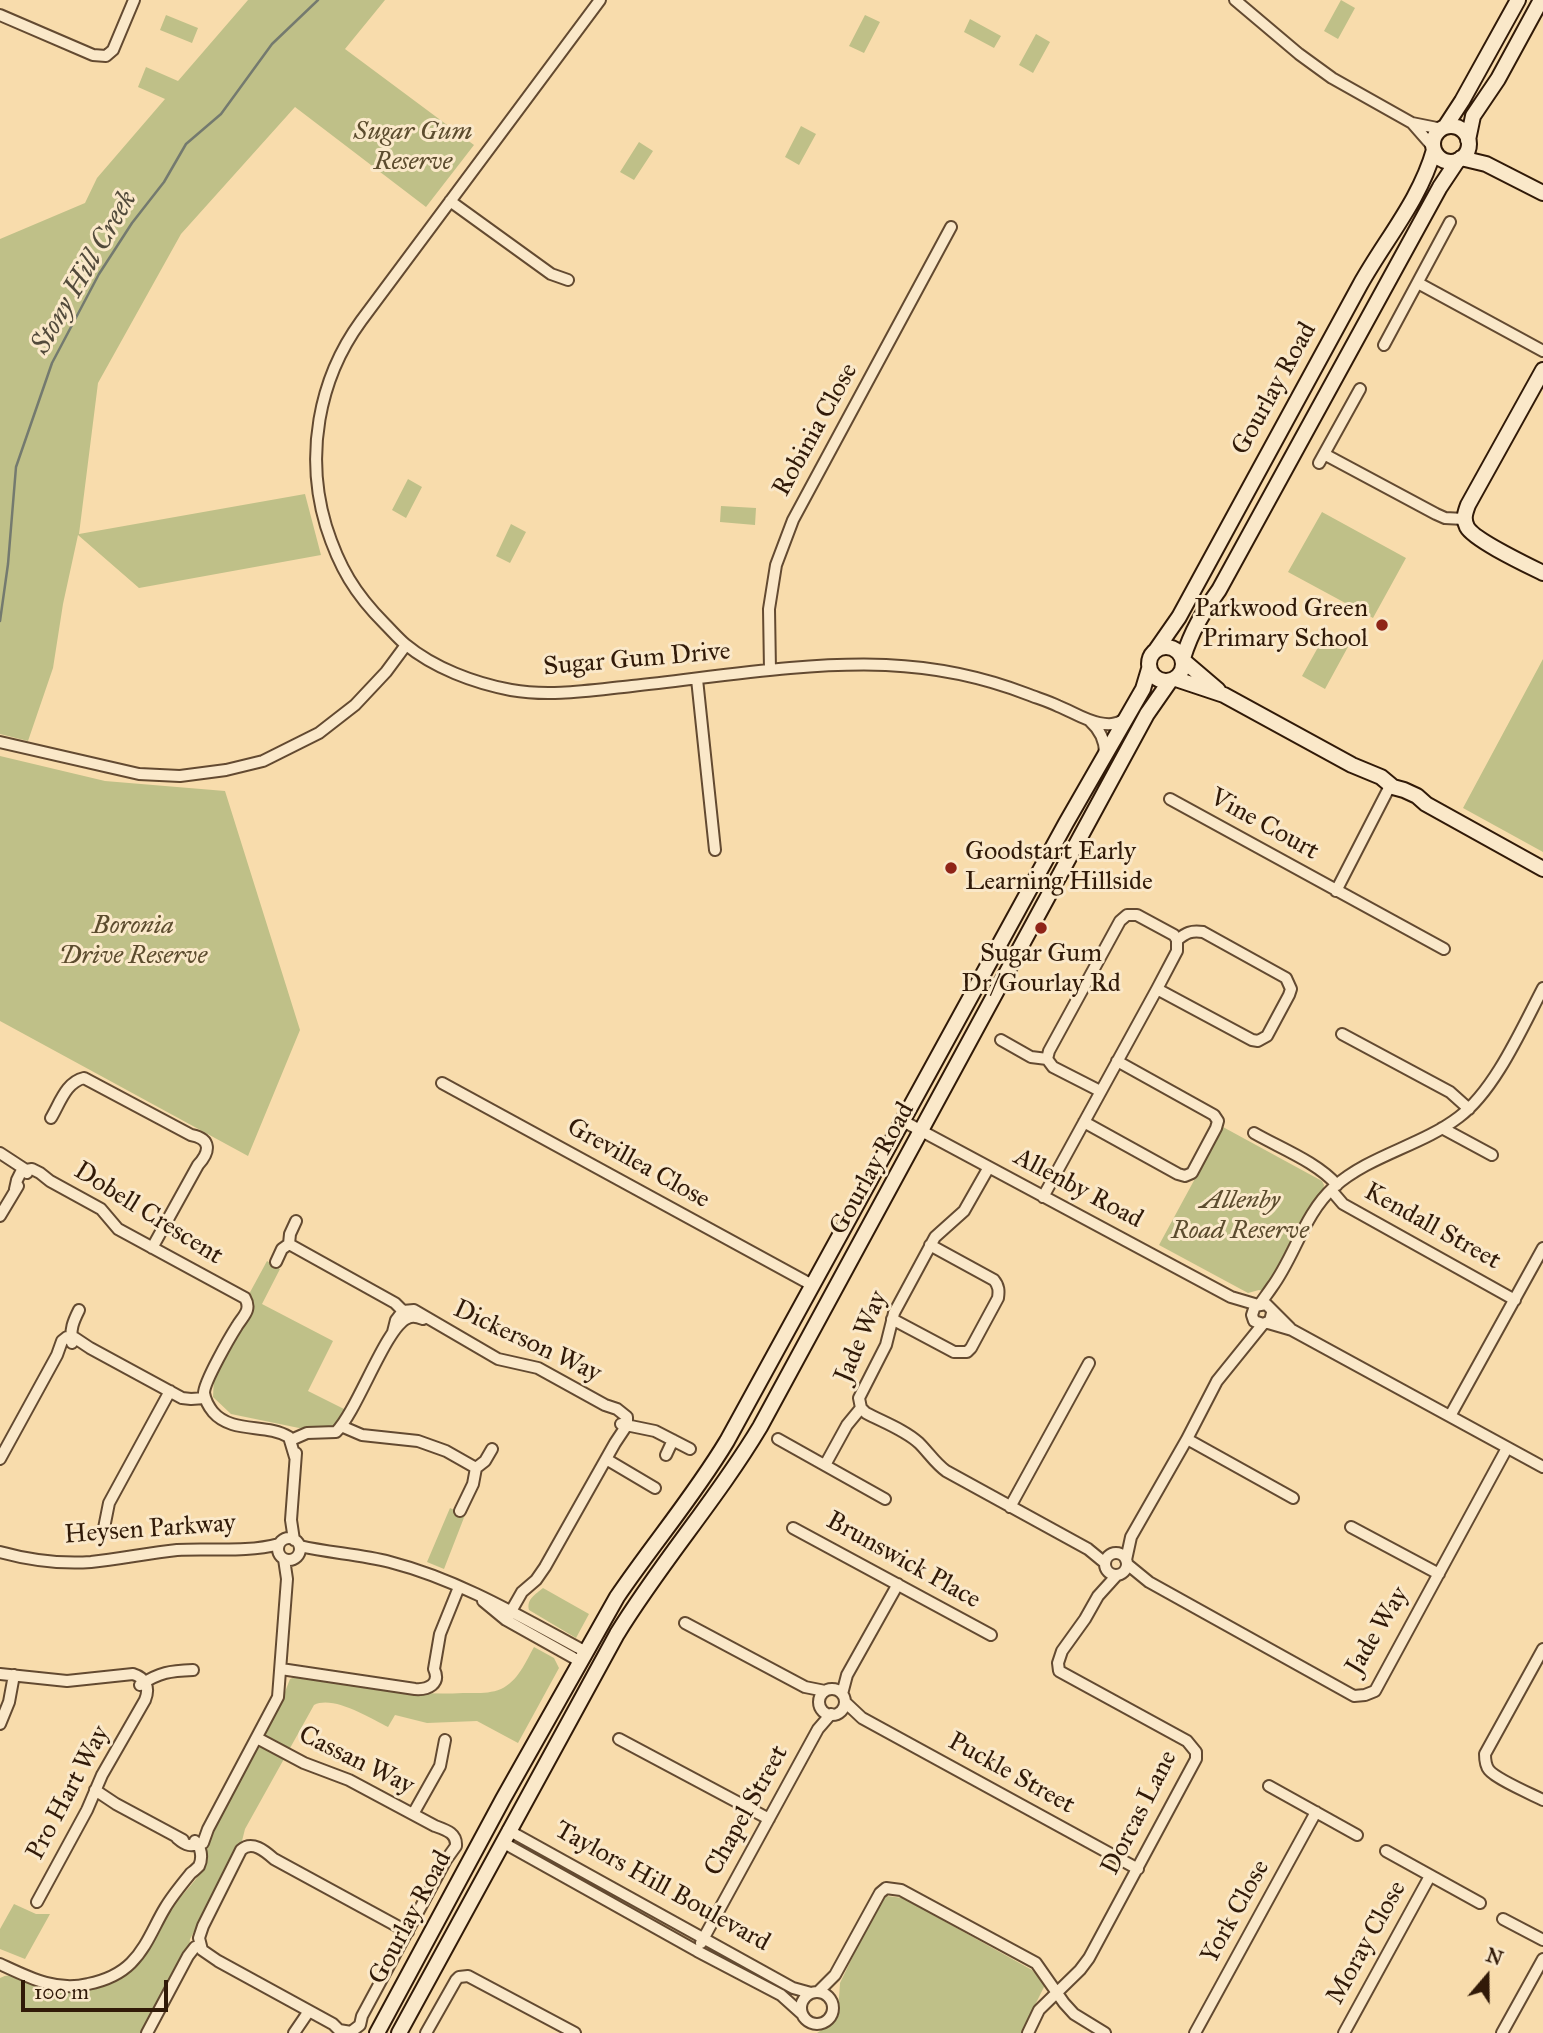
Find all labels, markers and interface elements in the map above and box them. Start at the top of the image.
park label: Sugar Gum Reserve [354,117,472,178]
water label: Stony Hill Creek [25,185,145,361]
street label: Gourlay Road [1226,317,1324,461]
street label: Robinia Close [767,358,865,502]
place label: Parkwood Green Primary School [1195,594,1368,656]
marker: Parkwood Green Primary School [1374,617,1390,633]
street label: Sugar Gum Drive [542,636,732,684]
street label: Vine Court [1204,782,1324,868]
place label: Goodstart Early Learning Hillside [965,837,1153,898]
marker: Goodstart Early Learning Hillside [943,860,959,876]
park label: Boronia Drive Reserve [59,911,207,972]
marker: Sugar Gum Dr/Gourlay Rd [1033,920,1049,936]
place label: Sugar Gum Dr/Gourlay Rd [961,939,1121,1000]
street label: Gourlay Road [824,1097,922,1241]
street label: Grevillea Close [561,1112,715,1216]
street label: Allenby Road [1008,1142,1148,1236]
street label: Dobell Crescent [68,1156,228,1272]
street label: Kendall Street [1358,1177,1506,1277]
park label: Allenby Road Reserve [1171,1186,1309,1248]
street label: Jade Way [829,1286,895,1388]
street label: Dickerson Way [448,1294,606,1390]
street label: Brunswick Place [820,1506,986,1616]
street label: Heysen Parkway [63,1508,237,1552]
street label: Jade Way [1340,1582,1416,1680]
street label: Cassan Way [293,1720,419,1802]
street label: Pro Hart Way [21,1721,117,1865]
street label: Puckle Street [942,1726,1080,1822]
street label: Chapel Street [698,1740,796,1882]
street label: Dorcas Lane [1095,1746,1185,1880]
street label: Taylors Hill Boulevard [549,1815,775,1959]
street label: Gourlay Road [363,1846,459,1990]
street label: York Close [1195,1855,1277,1969]
street label: Moray Close [1320,1876,1414,2010]
north arrow [1452,1942,1522,2012]
text: N [1483,1943,1506,1970]
scale bar [24,1966,172,2010]
text: 100 m [34,1979,89,2005]

